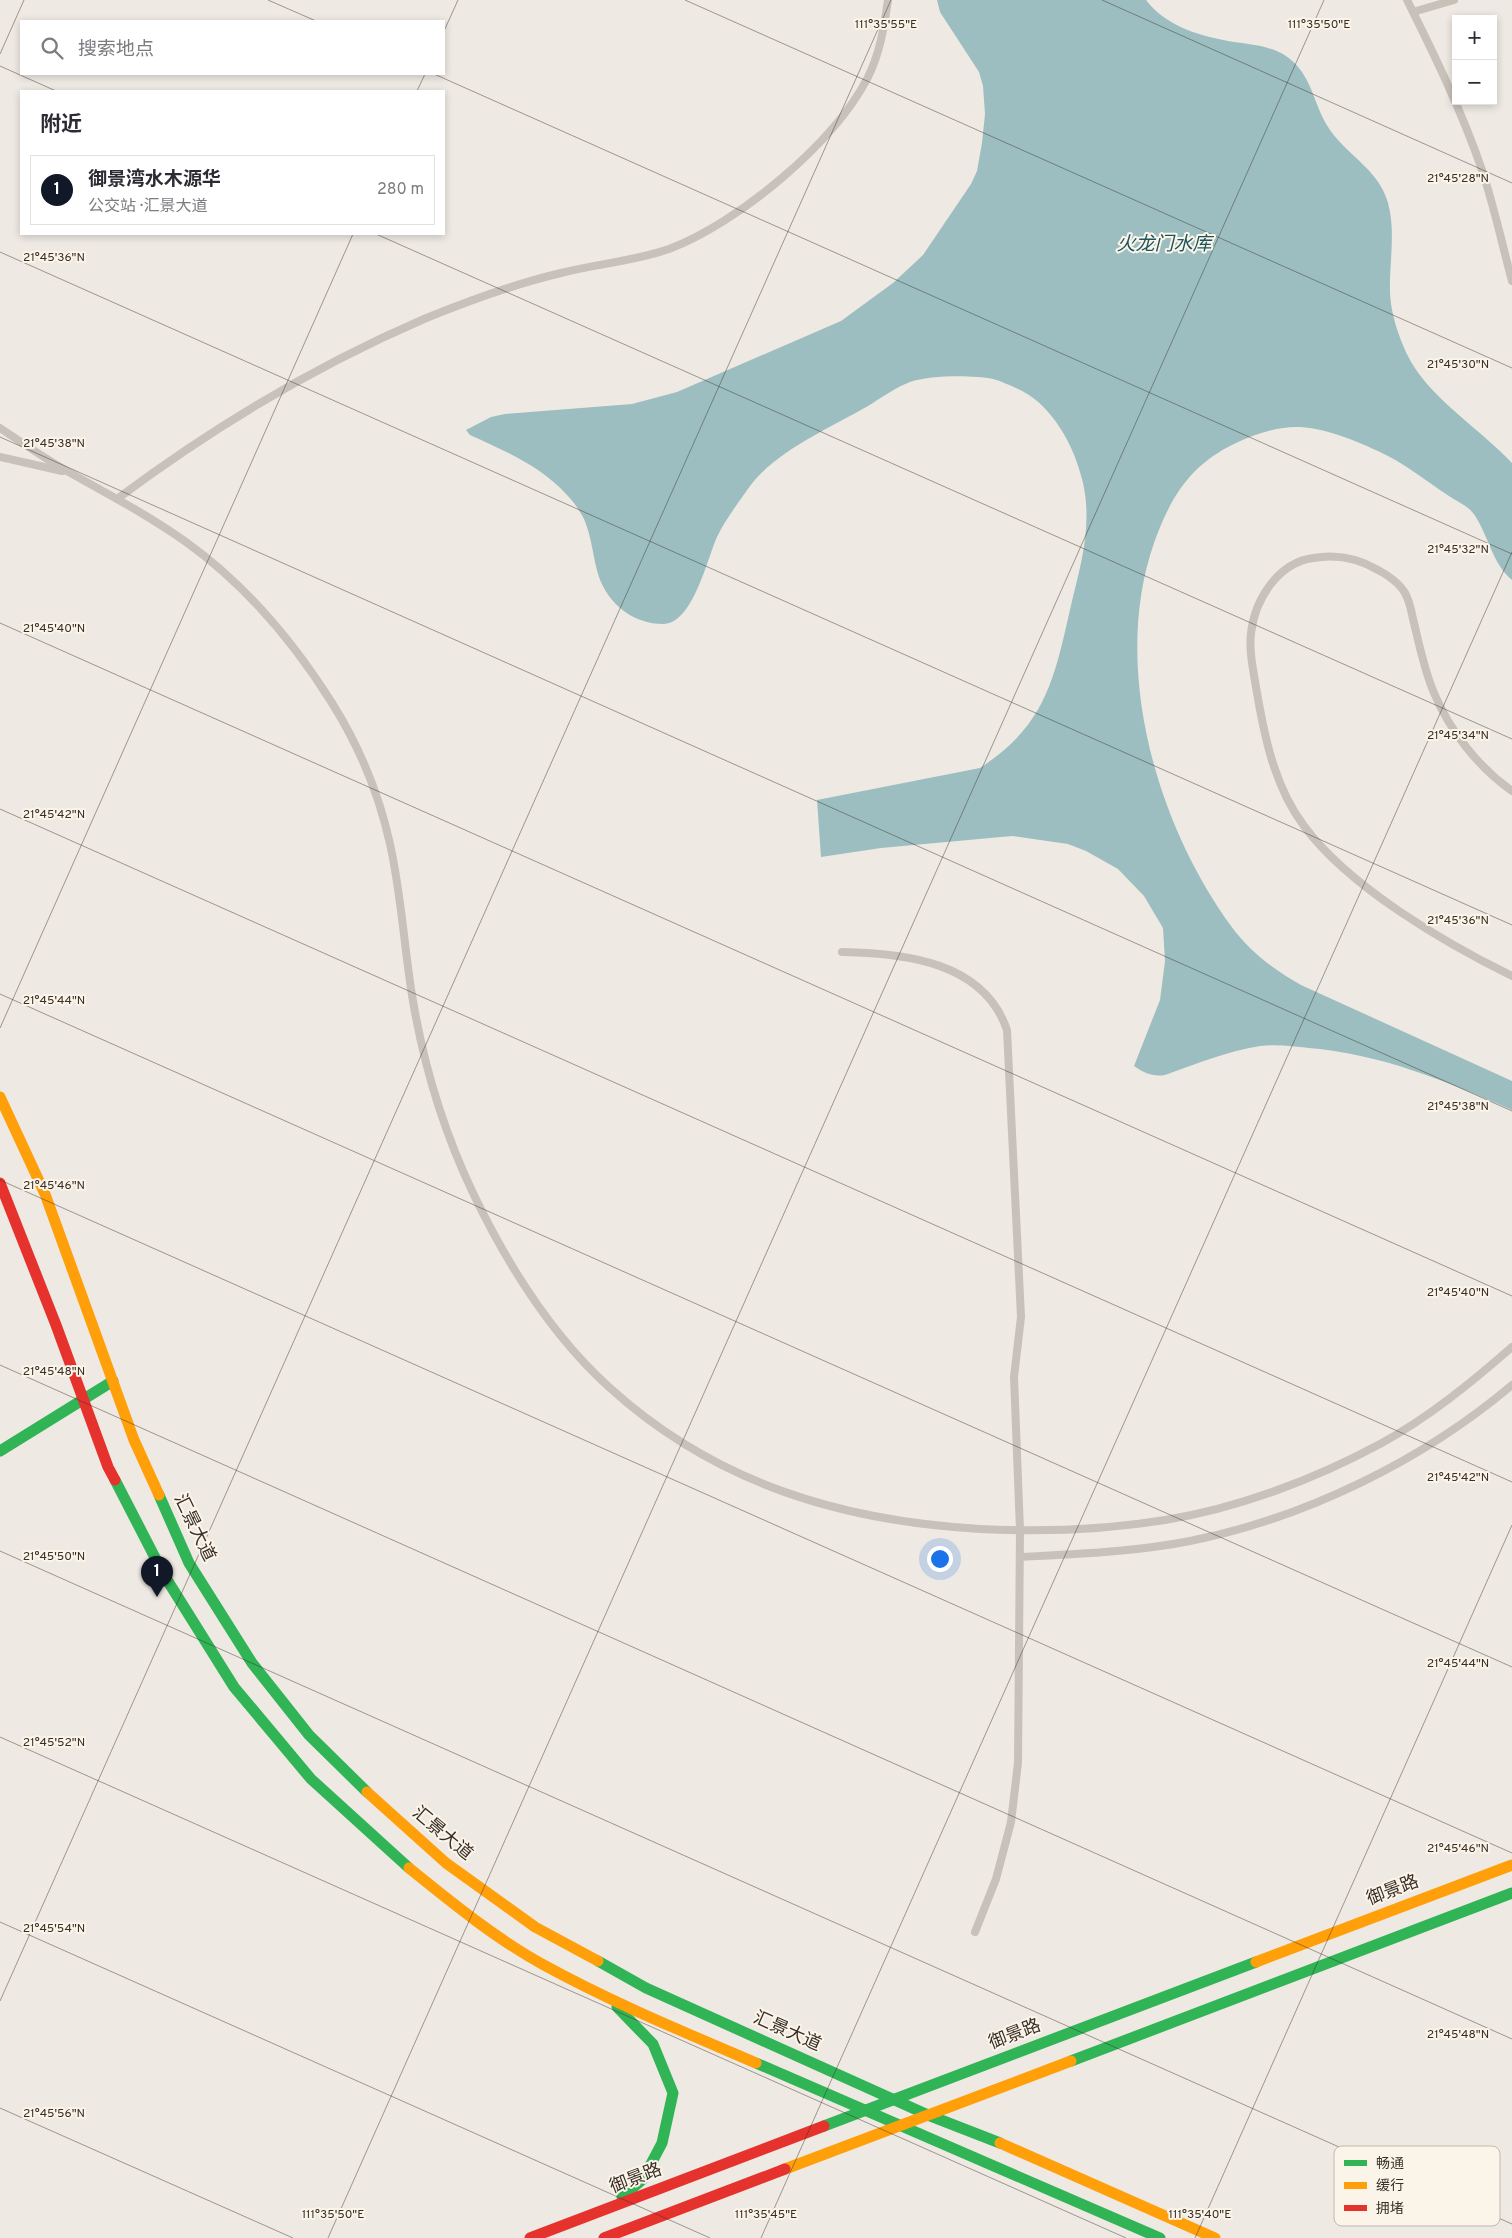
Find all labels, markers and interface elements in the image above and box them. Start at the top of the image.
map controls [1452,15,1497,105]
button: + [1452,15,1497,60]
text: 111°35'55"E [855,17,917,33]
text: 111°35'50"E [1288,17,1350,33]
search box [20,20,445,75]
icon: search [38,34,66,62]
text: 搜索地点 [78,38,154,62]
button: − [1452,60,1497,105]
text: 附近 [40,112,82,139]
text: 御景湾水木源华 [88,168,221,192]
text: 21°45'28"N [1427,171,1489,187]
text: 1 [54,180,60,200]
text: 280 m [377,180,424,200]
text: 公交站 · 汇景大道 [88,197,208,217]
water label: 火龙门水库 [1116,233,1214,257]
text: 21°45'36"N [23,250,85,266]
text: 21°45'30"N [1427,357,1489,373]
text: 21°45'38"N [23,436,85,452]
text: 21°45'32"N [1427,542,1489,558]
text: 21°45'40"N [23,621,85,637]
text: 21°45'34"N [1427,728,1489,744]
text: 21°45'42"N [23,807,85,823]
text: 21°45'36"N [1427,913,1489,929]
text: 21°45'44"N [23,993,85,1009]
text: 21°45'38"N [1427,1099,1489,1115]
text: 21°45'46"N [23,1178,85,1194]
text: 21°45'40"N [1427,1285,1489,1301]
text: 21°45'48"N [23,1364,85,1380]
text: 21°45'42"N [1427,1470,1489,1486]
street label: 汇景大道 [168,1491,220,1565]
your location [927,1546,953,1572]
text: 21°45'50"N [23,1549,85,1565]
pin: 1 [141,1556,173,1597]
text: 21°45'44"N [1427,1656,1489,1672]
text: 21°45'52"N [23,1735,85,1751]
street label: 汇景大道 [407,1802,477,1866]
text: 21°45'46"N [1427,1841,1489,1857]
street label: 御景路 [1364,1871,1422,1911]
text: 21°45'54"N [23,1921,85,1937]
street label: 汇景大道 [749,2007,825,2057]
street label: 御景路 [986,2015,1044,2055]
text: 21°45'48"N [1427,2027,1489,2043]
text: 21°45'56"N [23,2106,85,2122]
legend [1334,2146,1500,2226]
text: 畅通 [1376,2156,1404,2173]
street label: 御景路 [607,2159,665,2199]
text: 缓行 [1376,2178,1404,2195]
text: 拥堵 [1376,2201,1404,2218]
text: 111°35'50"E [302,2207,364,2223]
text: 111°35'45"E [735,2207,797,2223]
text: 111°35'40"E [1169,2207,1231,2223]

